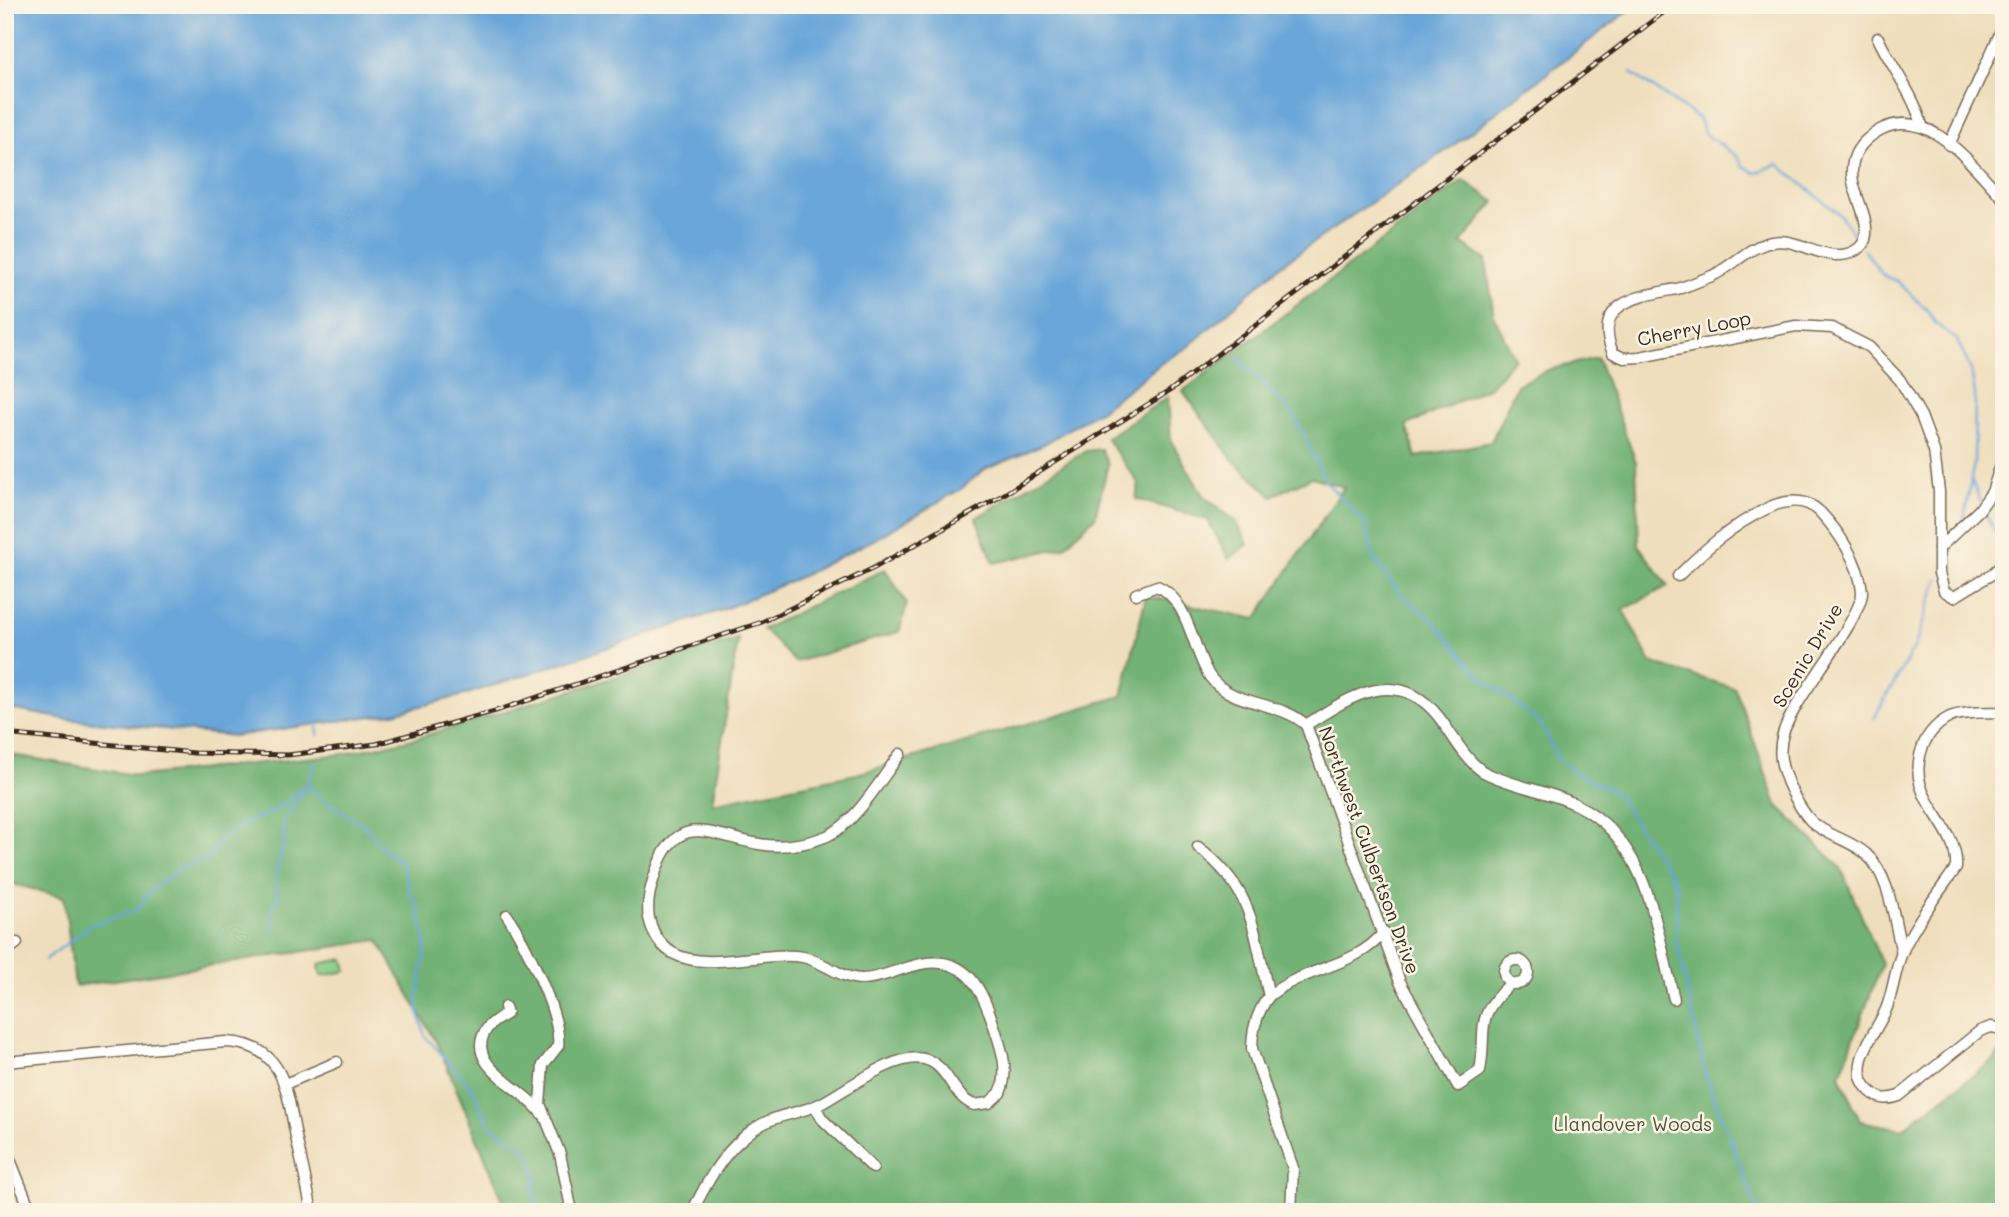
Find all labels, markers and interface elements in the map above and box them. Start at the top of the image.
street label: Cherry Loop [1635,305,1753,351]
street label: Scenic Drive [1766,598,1848,712]
street label: Northwest Culbertson Drive [1313,723,1427,977]
park label: Llandover Woods [1554,1111,1712,1136]

